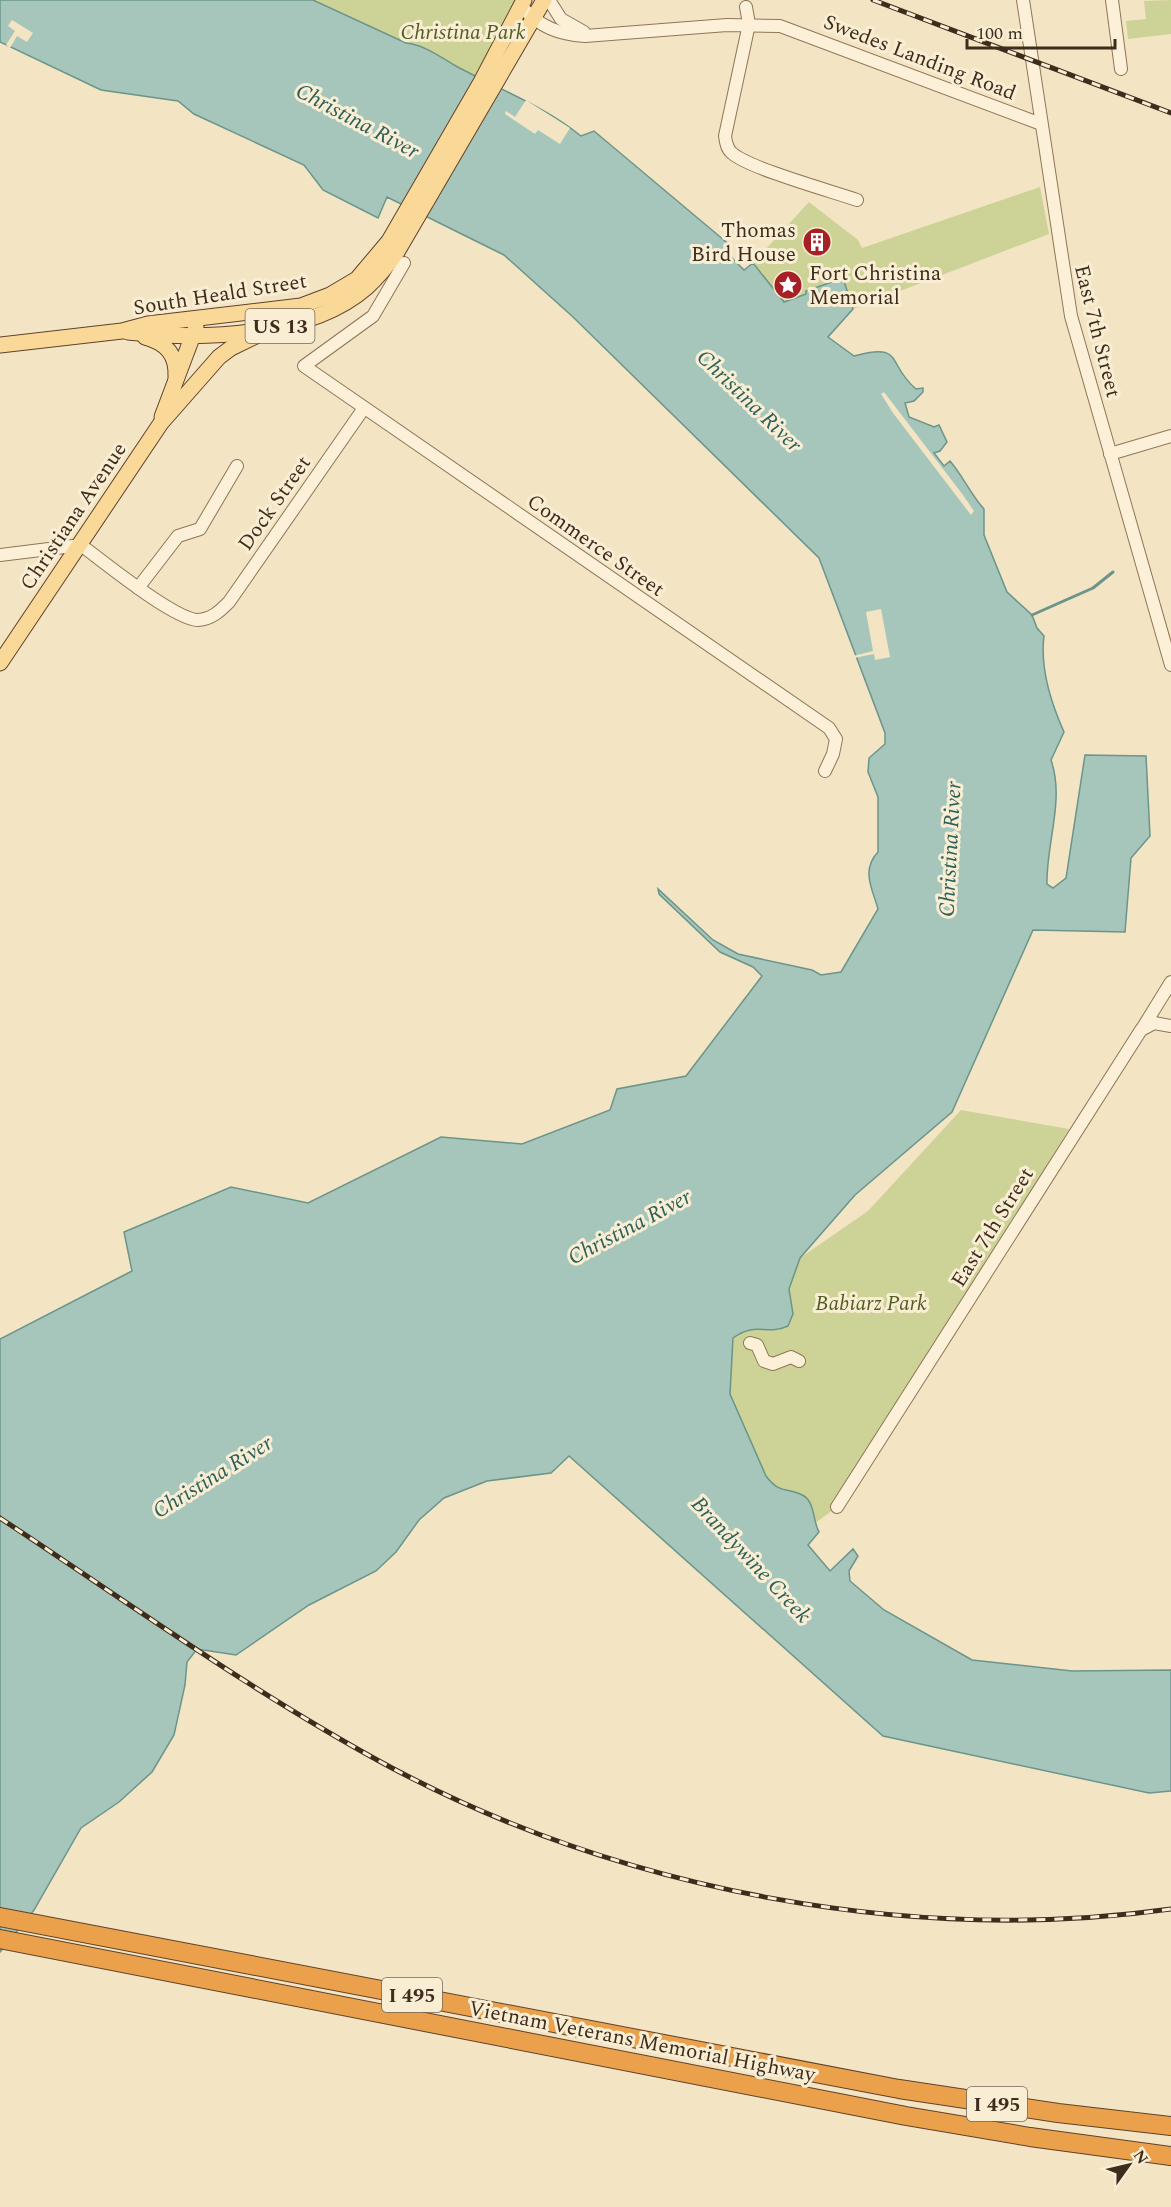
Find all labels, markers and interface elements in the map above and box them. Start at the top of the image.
street label: Swedes Landing Road [819,6,1021,109]
scale bar [967,12,1116,50]
park label: Christina Park [401,17,526,49]
text: 100 m [976,20,1023,47]
water label: Christina River [290,75,425,168]
place label: Thomas Bird House [691,215,796,271]
building icon: Thomas Bird House [801,226,833,258]
place label: Fort Christina Memorial [809,258,942,314]
street label: East 7th Street [1065,261,1129,401]
street label: South Heald Street [131,265,309,325]
place icon: Fort Christina Memorial [772,269,804,301]
road number: US 13 [246,309,314,343]
water label: Christina River [689,342,810,460]
street label: Christiana Avenue [12,436,135,597]
street label: Dock Street [230,449,319,558]
street label: Commerce Street [520,486,671,605]
water label: Christina River [930,780,971,918]
street label: East 7th Street [943,1161,1042,1294]
water label: Christina River [562,1181,698,1274]
park label: Babiarz Park [815,1288,927,1320]
water label: Christina River [146,1427,280,1527]
water label: Brandywine Creek [683,1489,819,1631]
road number: I 495 [382,1978,442,2012]
street label: Vietnam Veterans Memorial Highway [466,1993,819,2091]
road number: I 495 [967,2087,1027,2121]
north arrow [1099,2135,1159,2195]
text: N [1127,2145,1154,2169]

